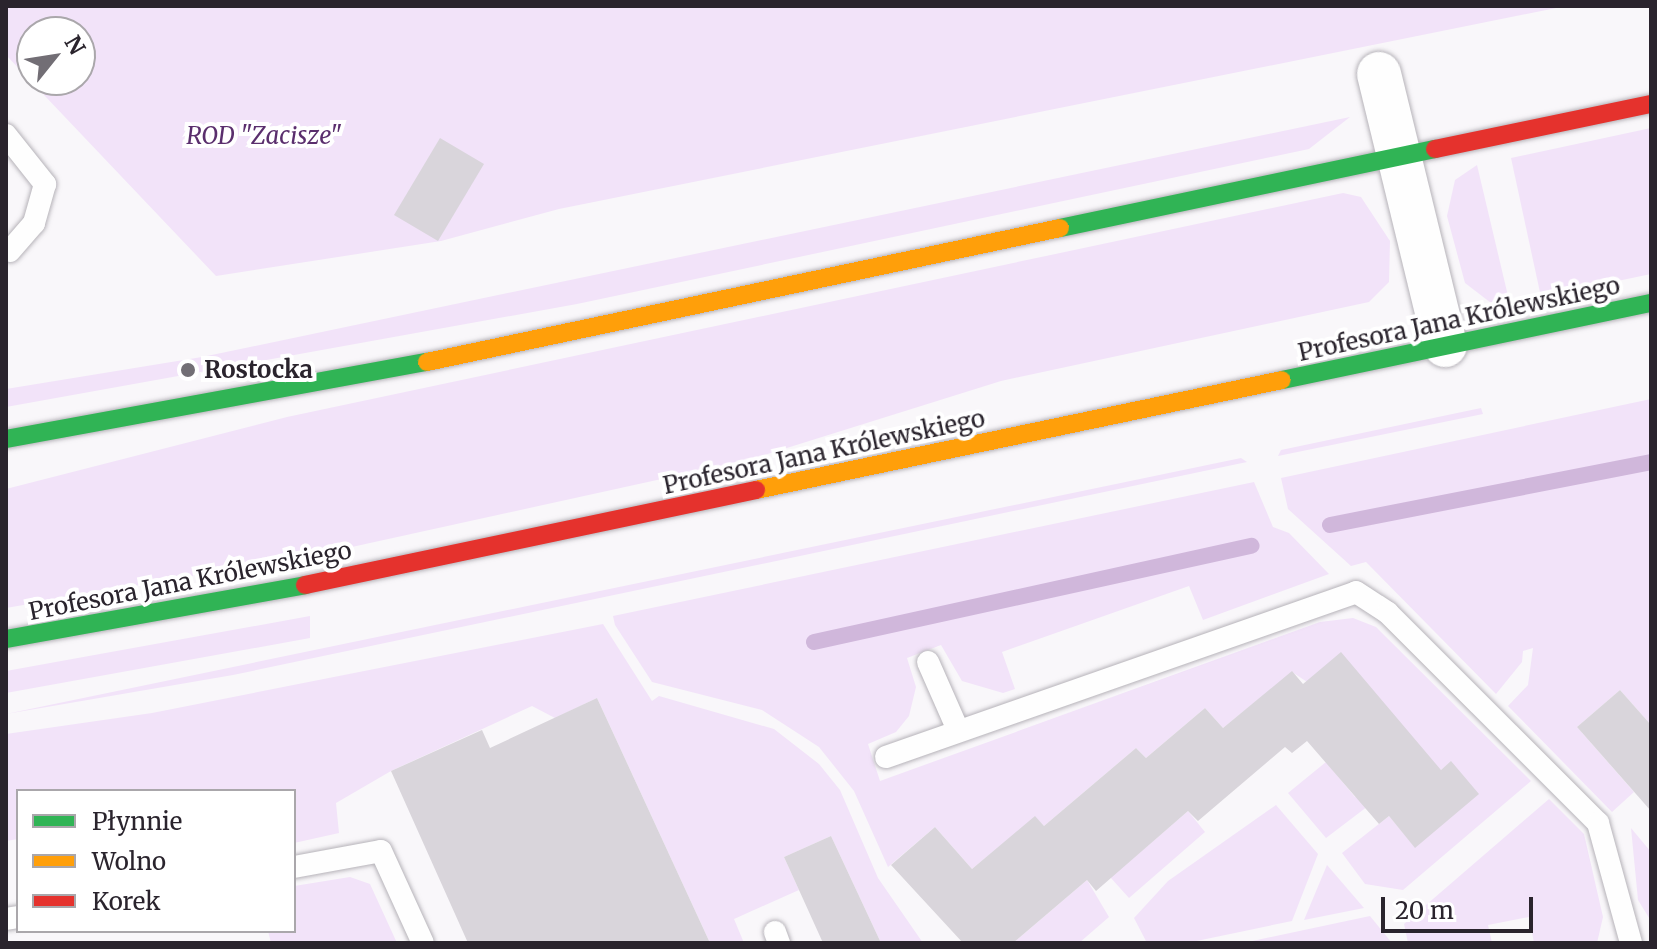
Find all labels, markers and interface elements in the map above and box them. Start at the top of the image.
north arrow [16,16,96,96]
text: N [59,30,92,60]
park label: ROD "Zacisze" [186,122,342,150]
street label: Profesora Jana Królewskiego [1295,271,1623,367]
place label: Rostocka [204,356,313,384]
marker: Rostocka [179,361,197,379]
street label: Profesora Jana Królewskiego [660,404,988,500]
street label: Profesora Jana Królewskiego [26,536,354,626]
legend [16,789,296,933]
text: Płynnie [92,806,182,837]
text: Wolno [92,846,166,877]
scale bar [1385,881,1537,931]
text: Korek [92,886,160,917]
text: 20 m [1395,895,1454,926]

